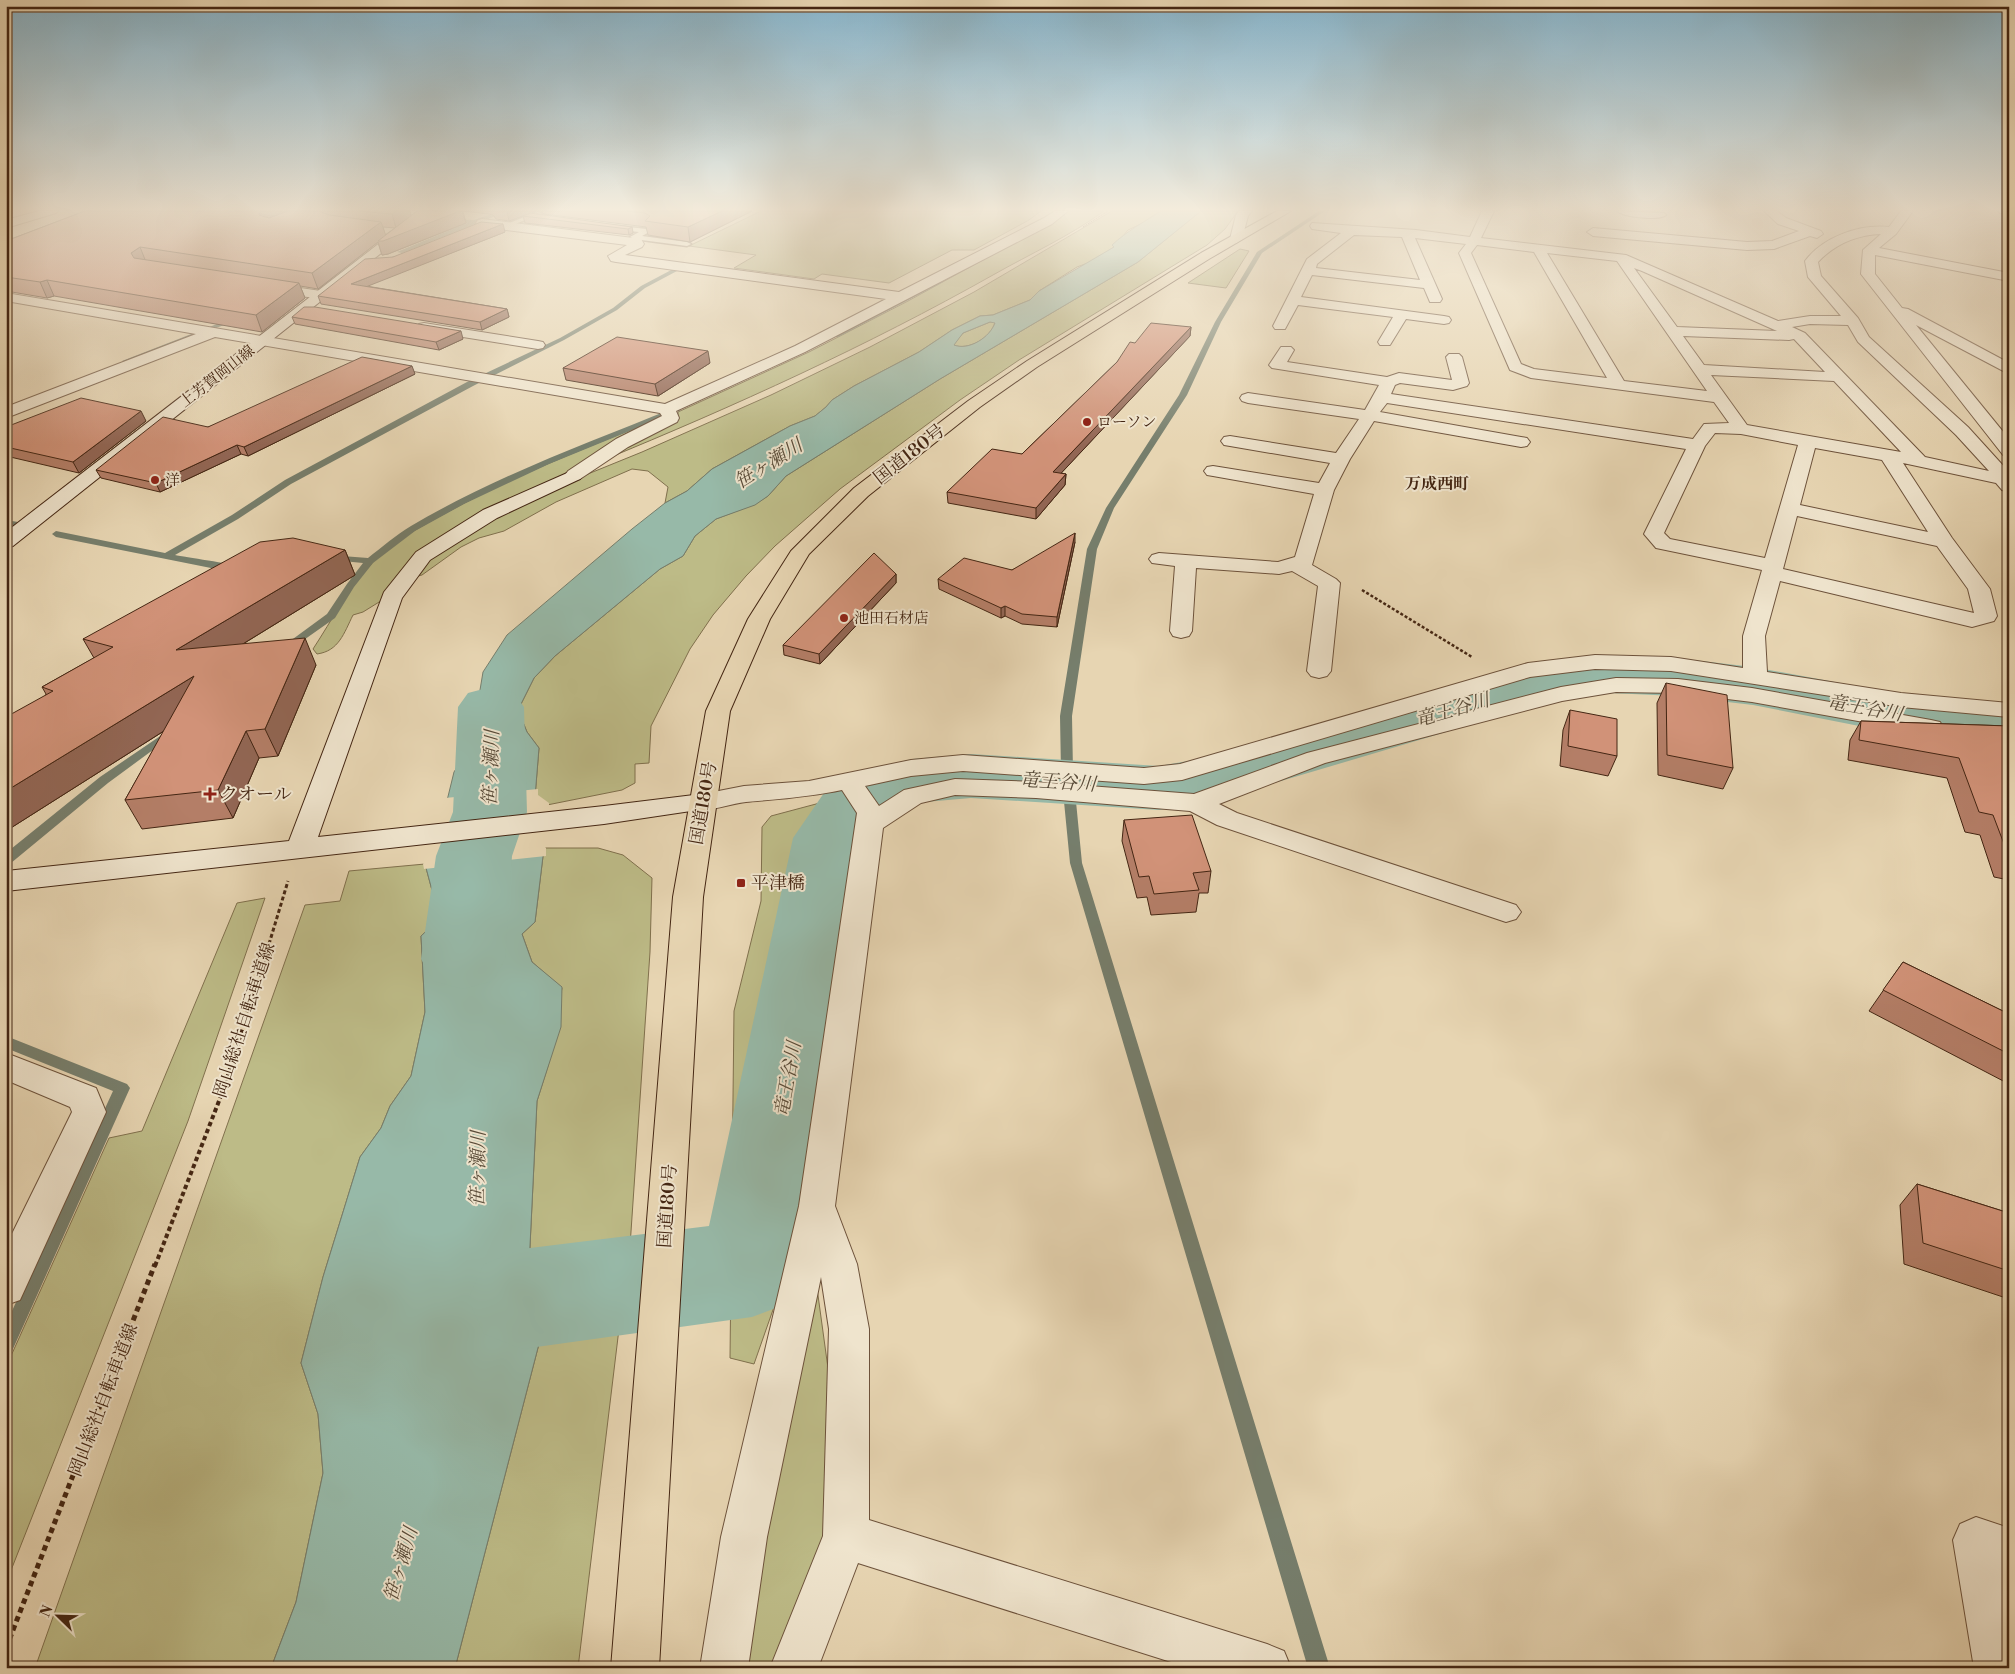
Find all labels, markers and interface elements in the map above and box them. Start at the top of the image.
street label: 上芳賀岡山線 [176,341,259,412]
place label: ローソン [1097,413,1156,432]
marker: ローソン [1081,416,1093,428]
street label: 国道180号 [869,419,950,489]
water label: 笹ヶ瀬川 [730,432,809,494]
place label: 洋 [165,471,180,490]
marker: 洋 [149,474,161,486]
district label: 万成西町 [1405,474,1469,494]
place label: 池田石材店 [854,609,929,628]
marker: 池田石材店 [838,612,850,624]
water label: 竜王谷川 [1412,687,1494,732]
water label: 竜王谷川 [1825,690,1906,727]
water label: 笹ヶ瀬川 [478,728,504,806]
street label: 国道180号 [685,760,722,847]
water label: 竜王谷川 [1019,767,1099,797]
place label: クオール [220,783,292,806]
marker: クオール [204,788,216,800]
place label: 平津橋 [751,872,805,895]
marker: 平津橋 [735,877,747,889]
street label: 岡山総社自転車道線 [209,940,280,1101]
water label: 竜王谷川 [770,1038,807,1119]
water label: 笹ヶ瀬川 [465,1129,491,1207]
street label: 国道180号 [653,1163,682,1249]
street label: 岡山総社自転車道線 [64,1320,143,1480]
water label: 笹ヶ瀬川 [379,1523,424,1604]
north arrow [32,1592,82,1642]
text: N [37,1603,57,1620]

